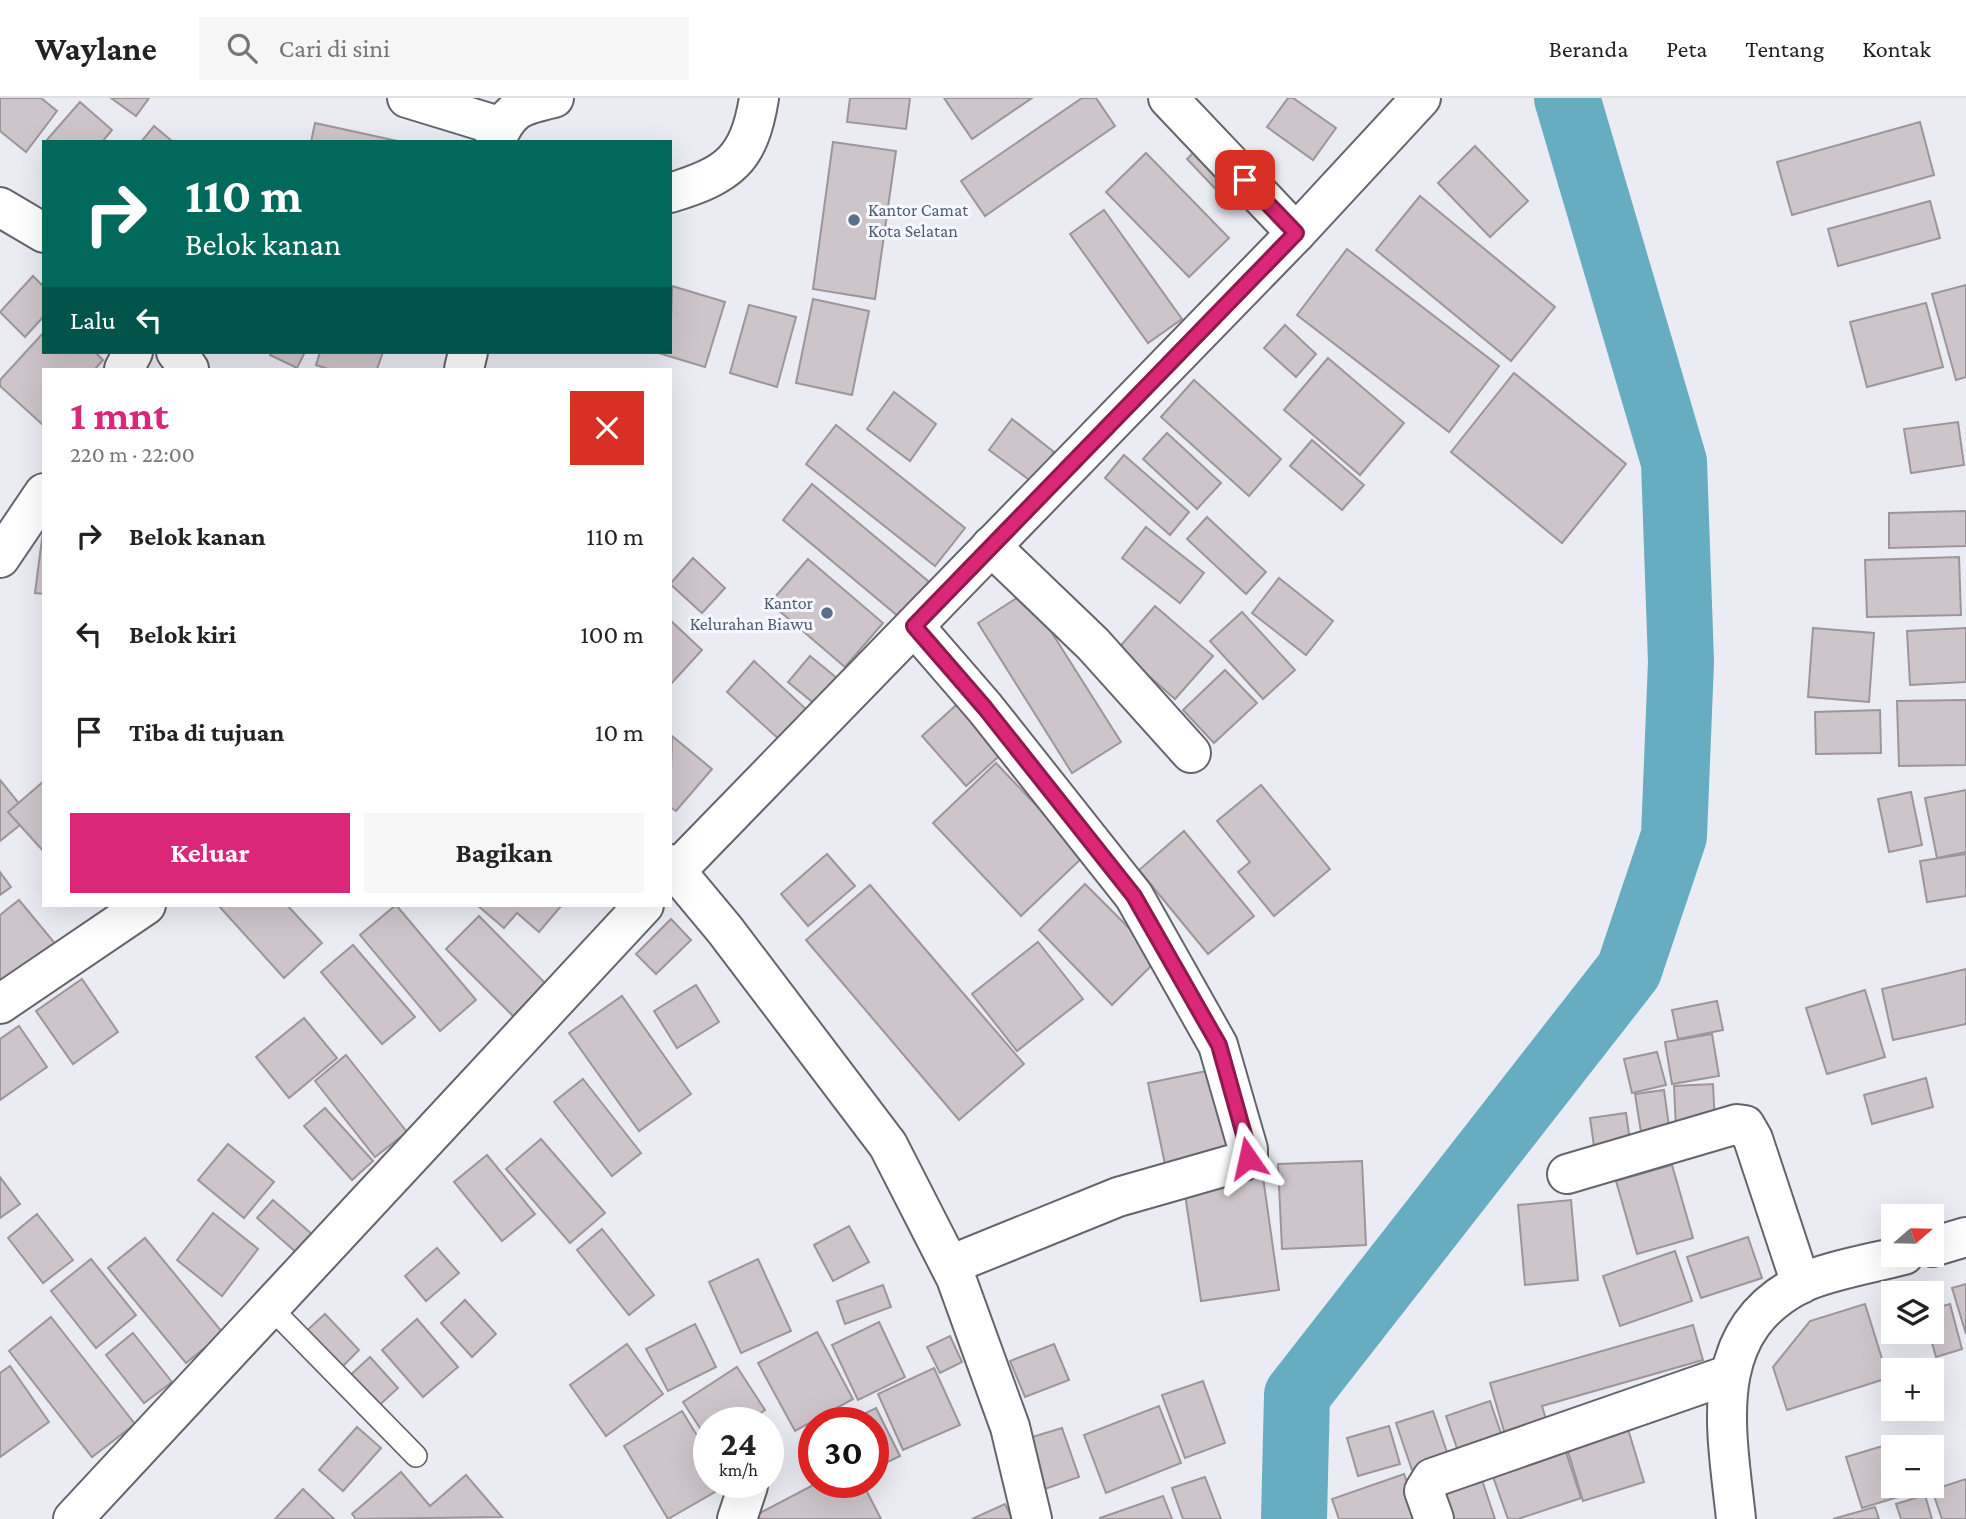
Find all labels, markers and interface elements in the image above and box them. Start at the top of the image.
search box [199,17,689,80]
icon: search [223,29,261,67]
text: Waylane [35,30,157,67]
text: Cari di sini [279,34,390,63]
text: Beranda [1549,35,1628,62]
text: Peta [1666,35,1707,62]
text: Tentang [1745,35,1824,62]
text: Kontak [1862,35,1931,62]
pin [1215,150,1275,210]
icon: arrive [1226,161,1264,199]
icon: right [70,168,161,259]
text: 110 m [185,168,302,223]
place label: Kantor Camat Kota Selatan [868,200,969,241]
marker: Kantor Camat Kota Selatan [846,212,862,228]
text: Belok kanan [185,226,341,262]
icon: left [130,301,168,339]
text: Lalu [70,306,116,335]
text: 1 mnt [70,391,169,438]
button: close [570,391,644,465]
text: 220 m · 22:00 [70,441,195,467]
icon: right [70,517,108,555]
text: Belok kanan [129,522,266,551]
text: 110 m [586,522,644,551]
place label: Kantor Kelurahan Biawu [690,593,814,634]
marker: Kantor Kelurahan Biawu [819,605,835,621]
icon: left [70,615,108,653]
text: Belok kiri [129,620,236,649]
text: 100 m [580,620,644,649]
icon: arrive [70,713,108,751]
text: Tiba di tujuan [129,718,284,747]
text: 10 m [595,718,644,747]
button: Keluar [70,813,350,893]
button: Bagikan [364,813,644,893]
position arrow [1211,1121,1285,1195]
north arrow [1881,1204,1944,1267]
map controls [1881,1204,1944,1498]
button: layers [1881,1281,1944,1344]
button: + [1881,1358,1944,1421]
speed limit sign: 30 [798,1407,889,1498]
text: 24 [720,1424,757,1463]
button: − [1881,1435,1944,1498]
text: km/h [719,1460,758,1480]

